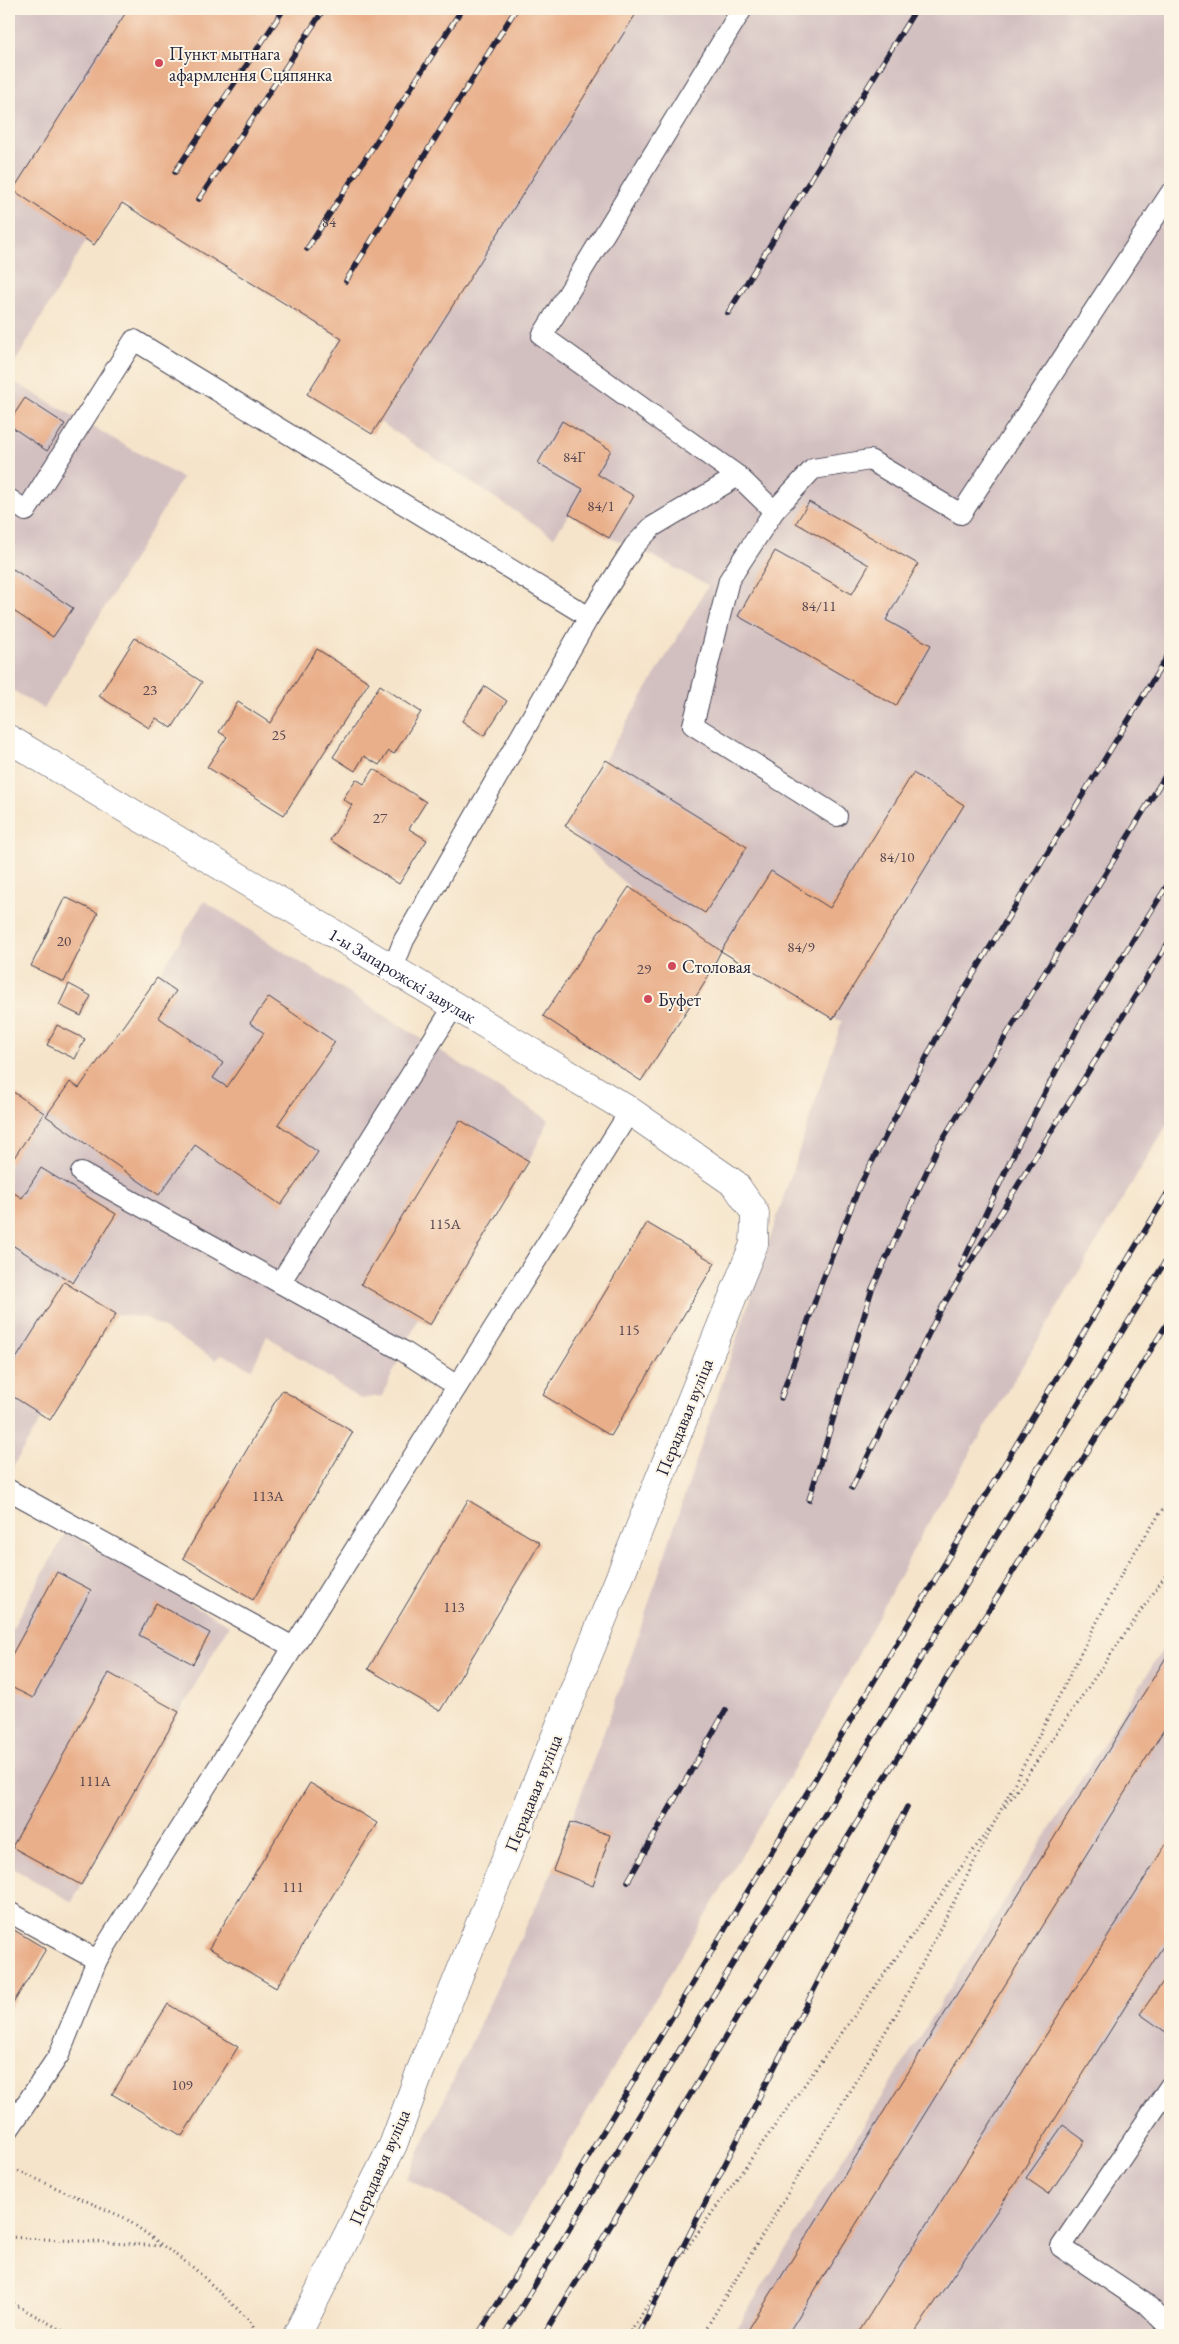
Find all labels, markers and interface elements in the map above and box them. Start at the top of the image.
place label: Пункт мытнага афармлення Сцяпянка [169,42,333,86]
marker: Пункт мытнага афармлення Сцяпянка [153,57,165,69]
house number: 84 [322,212,337,231]
house number: 84Г [563,447,585,466]
house number: 84/1 [587,496,615,515]
house number: 84/11 [802,596,836,615]
house number: 23 [143,680,157,699]
house number: 25 [272,725,286,744]
house number: 27 [373,808,388,827]
house number: 84/10 [880,847,914,866]
street label: 1-ы Запарожскі завулак [325,922,481,1028]
house number: 20 [57,931,71,950]
house number: 84/9 [787,937,815,956]
place label: Столовая [682,955,751,978]
house number: 29 [637,959,651,978]
marker: Столовая [666,960,678,972]
place label: Буфет [658,988,702,1011]
marker: Буфет [642,993,654,1005]
house number: 115А [429,1214,462,1233]
house number: 115 [618,1320,640,1339]
street label: Перадавая вуліца [650,1354,718,1479]
house number: 113А [252,1486,285,1505]
house number: 113 [443,1597,465,1616]
street label: Перадавая вуліца [499,1730,567,1855]
house number: 111А [79,1771,112,1790]
house number: 111 [282,1877,304,1896]
house number: 109 [171,2075,193,2094]
street label: Перадавая вуліца [343,2105,415,2228]

